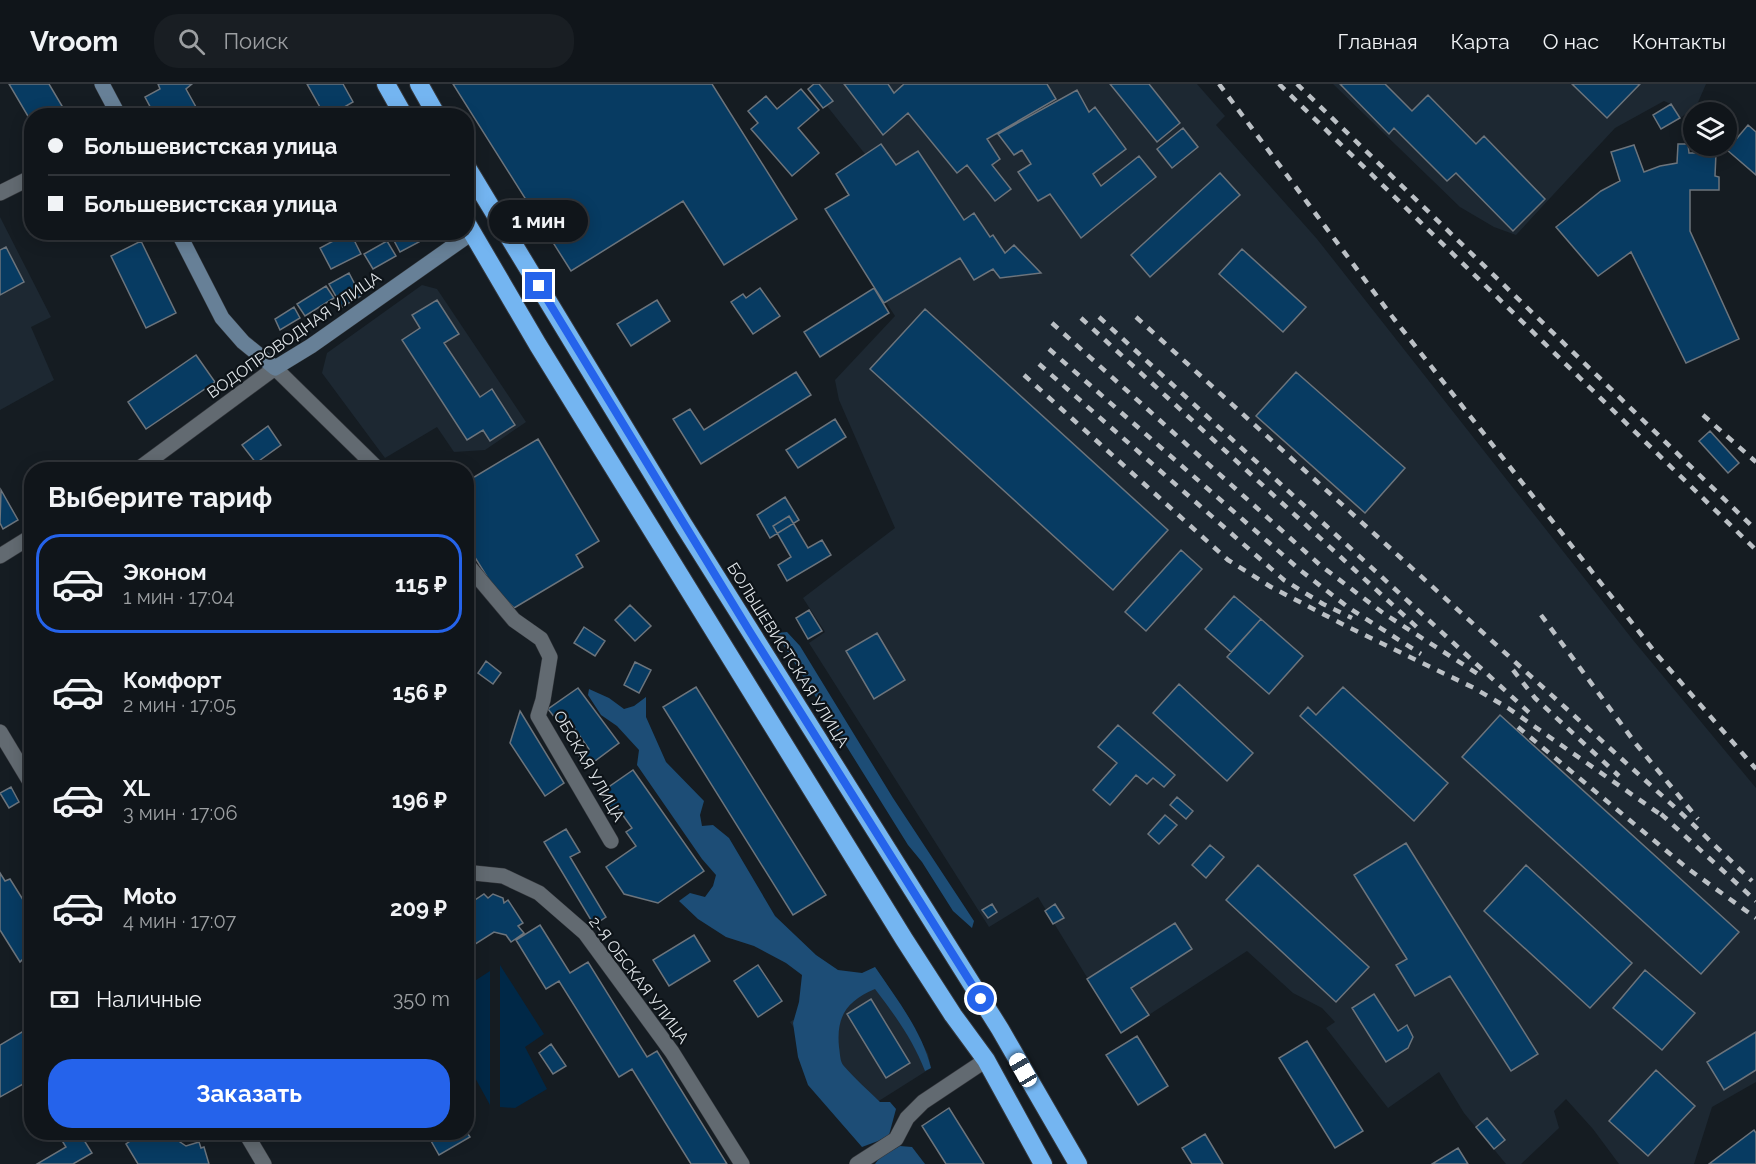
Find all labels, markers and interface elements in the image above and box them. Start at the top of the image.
search box [154,14,574,68]
text: Vroom [30,25,118,58]
icon: search [175,25,208,58]
text: Поиск [223,28,289,54]
text: Главная [1338,29,1418,54]
text: Карта [1451,29,1510,54]
text: О нас [1543,29,1599,54]
text: Контакты [1632,29,1726,54]
map controls [1683,102,1737,156]
button: layers [1683,102,1737,156]
text: Большевистская улица [84,133,337,159]
text: Большевистская улица [84,191,337,217]
callout: 1 мин [490,199,588,241]
text: 1 мин [512,209,565,233]
street label: ВОДОПРОВОДНАЯ УЛИЦА [203,268,385,402]
route end [525,272,552,299]
text: Выберите тариф [48,482,272,513]
icon: car [51,557,105,611]
text: Эконом [123,559,207,585]
street label: БОЛЬШЕВИСТСКАЯ УЛИЦА [723,559,853,751]
text: 115 ₽ [395,571,447,597]
text: 1 мин · 17:04 [123,585,234,609]
icon: car [51,665,105,719]
text: Комфорт [123,667,221,693]
text: 156 ₽ [393,679,447,705]
text: 2 мин · 17:05 [123,693,236,717]
street label: ОБСКАЯ УЛИЦА [550,707,629,825]
icon: car [51,773,105,827]
text: XL [123,775,150,801]
text: 196 ₽ [392,787,447,813]
text: 3 мин · 17:06 [123,801,238,825]
icon: car [51,881,105,935]
text: Moto [123,883,177,909]
text: 209 ₽ [390,895,447,921]
text: 4 мин · 17:07 [123,909,236,933]
street label: 2-Я ОБСКАЯ УЛИЦА [585,913,693,1047]
icon: cash [48,983,81,1016]
route start [967,985,994,1012]
text: Наличные [96,986,202,1012]
text: 350 m [393,987,450,1011]
car [1006,1050,1040,1090]
button: Заказать [48,1059,450,1128]

